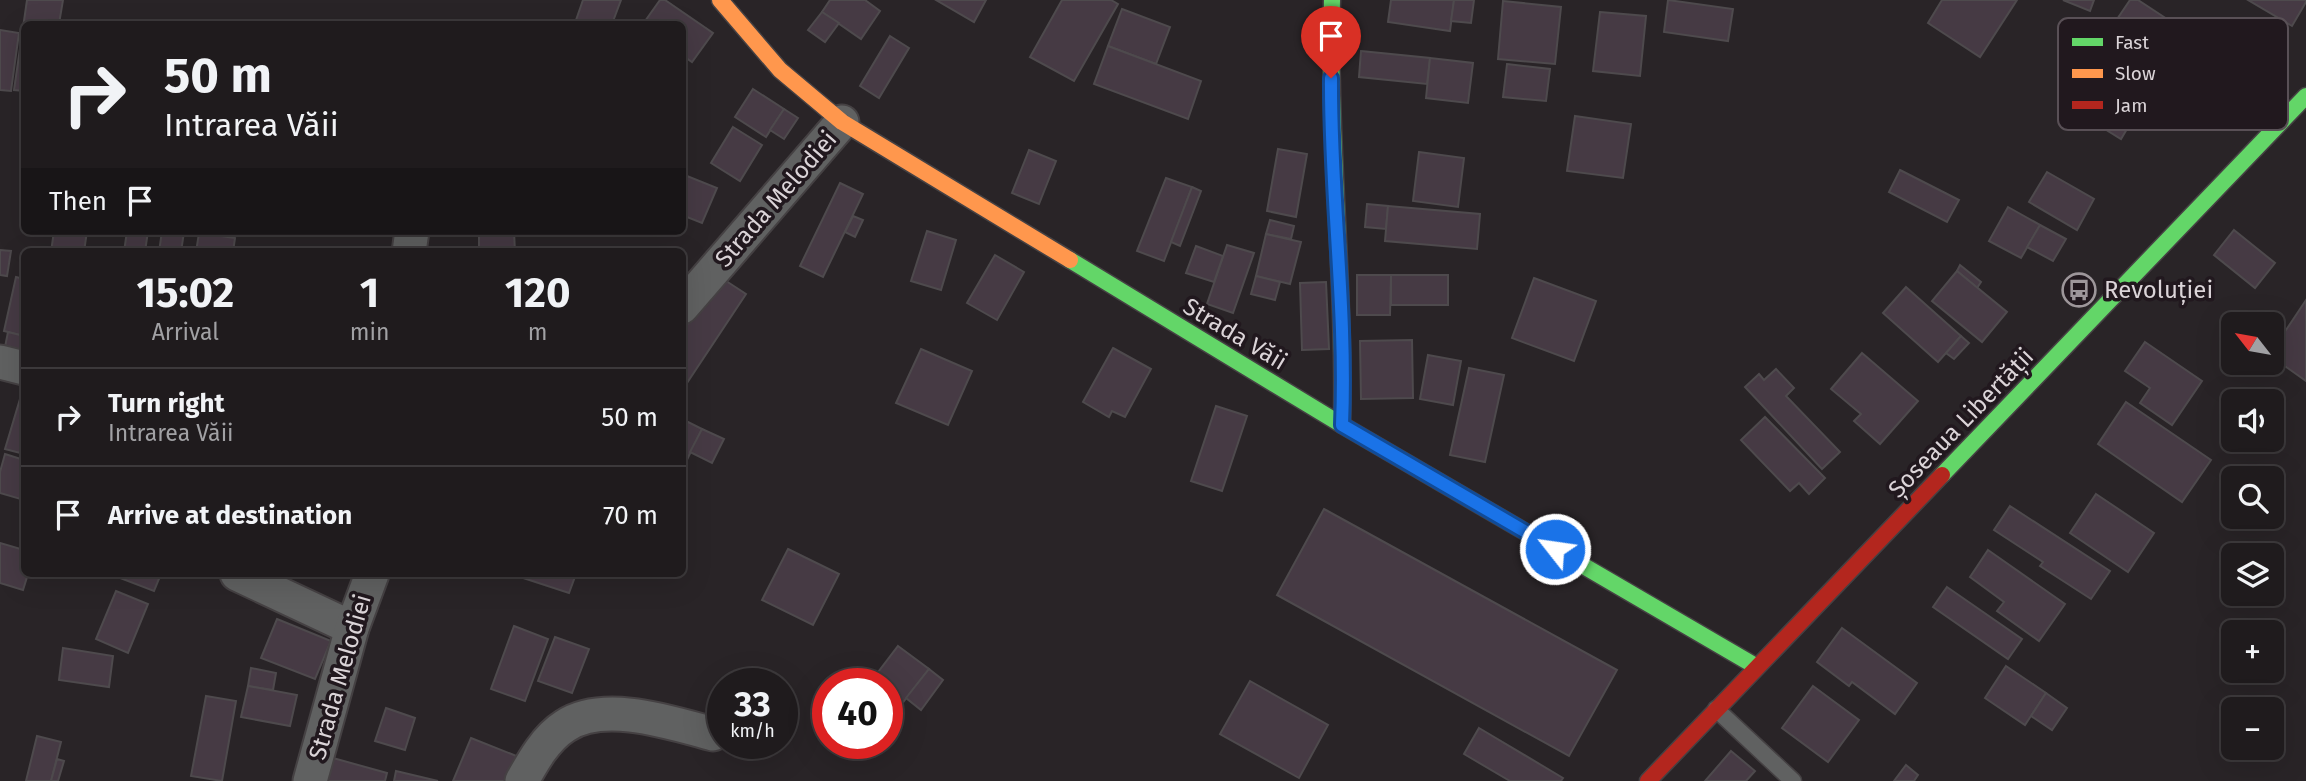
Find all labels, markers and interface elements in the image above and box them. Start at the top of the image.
pin [1301,6,1361,78]
icon: arrive [1312,17,1350,55]
legend [2058,18,2288,130]
text: Fast [2115,31,2149,54]
text: 50 m [164,46,272,105]
icon: right [49,49,140,140]
text: Slow [2115,62,2156,85]
text: Jam [2115,94,2147,117]
text: Intrarea Văii [164,106,339,144]
street label: Strada Melodiei [709,125,843,273]
icon: arrive [121,182,159,220]
text: Then [49,186,107,217]
text: 15:02 [136,268,234,318]
text: 1 [360,268,379,318]
text: 120 [505,268,571,318]
bus stop icon: Revoluției [2060,271,2098,309]
place label: Revoluției [2104,276,2213,305]
street label: Strada Văii [1178,292,1292,376]
north arrow [2221,312,2284,374]
map controls [2221,312,2284,760]
text: Arrival [152,318,219,346]
text: min [350,318,389,346]
text: m [528,318,548,346]
street label: Șoseaua Libertății [1883,343,2040,504]
text: Turn right [108,388,225,419]
button: sound [2221,389,2284,452]
icon: right [49,398,87,436]
text: 50 m [601,402,658,433]
text: Intrarea Văii [108,419,234,447]
button: search [2221,466,2284,529]
icon: arrive [49,496,87,534]
text: Arrive at destination [108,500,352,531]
text: 70 m [603,500,658,531]
position arrow [1518,512,1592,586]
button: layers [2221,543,2284,606]
street label: Strada Melodiei [303,591,377,763]
button: + [2221,620,2284,683]
speed limit sign: 40 [812,668,903,759]
text: 33 [734,683,771,725]
button: − [2221,697,2284,760]
text: km/h [730,720,775,742]

